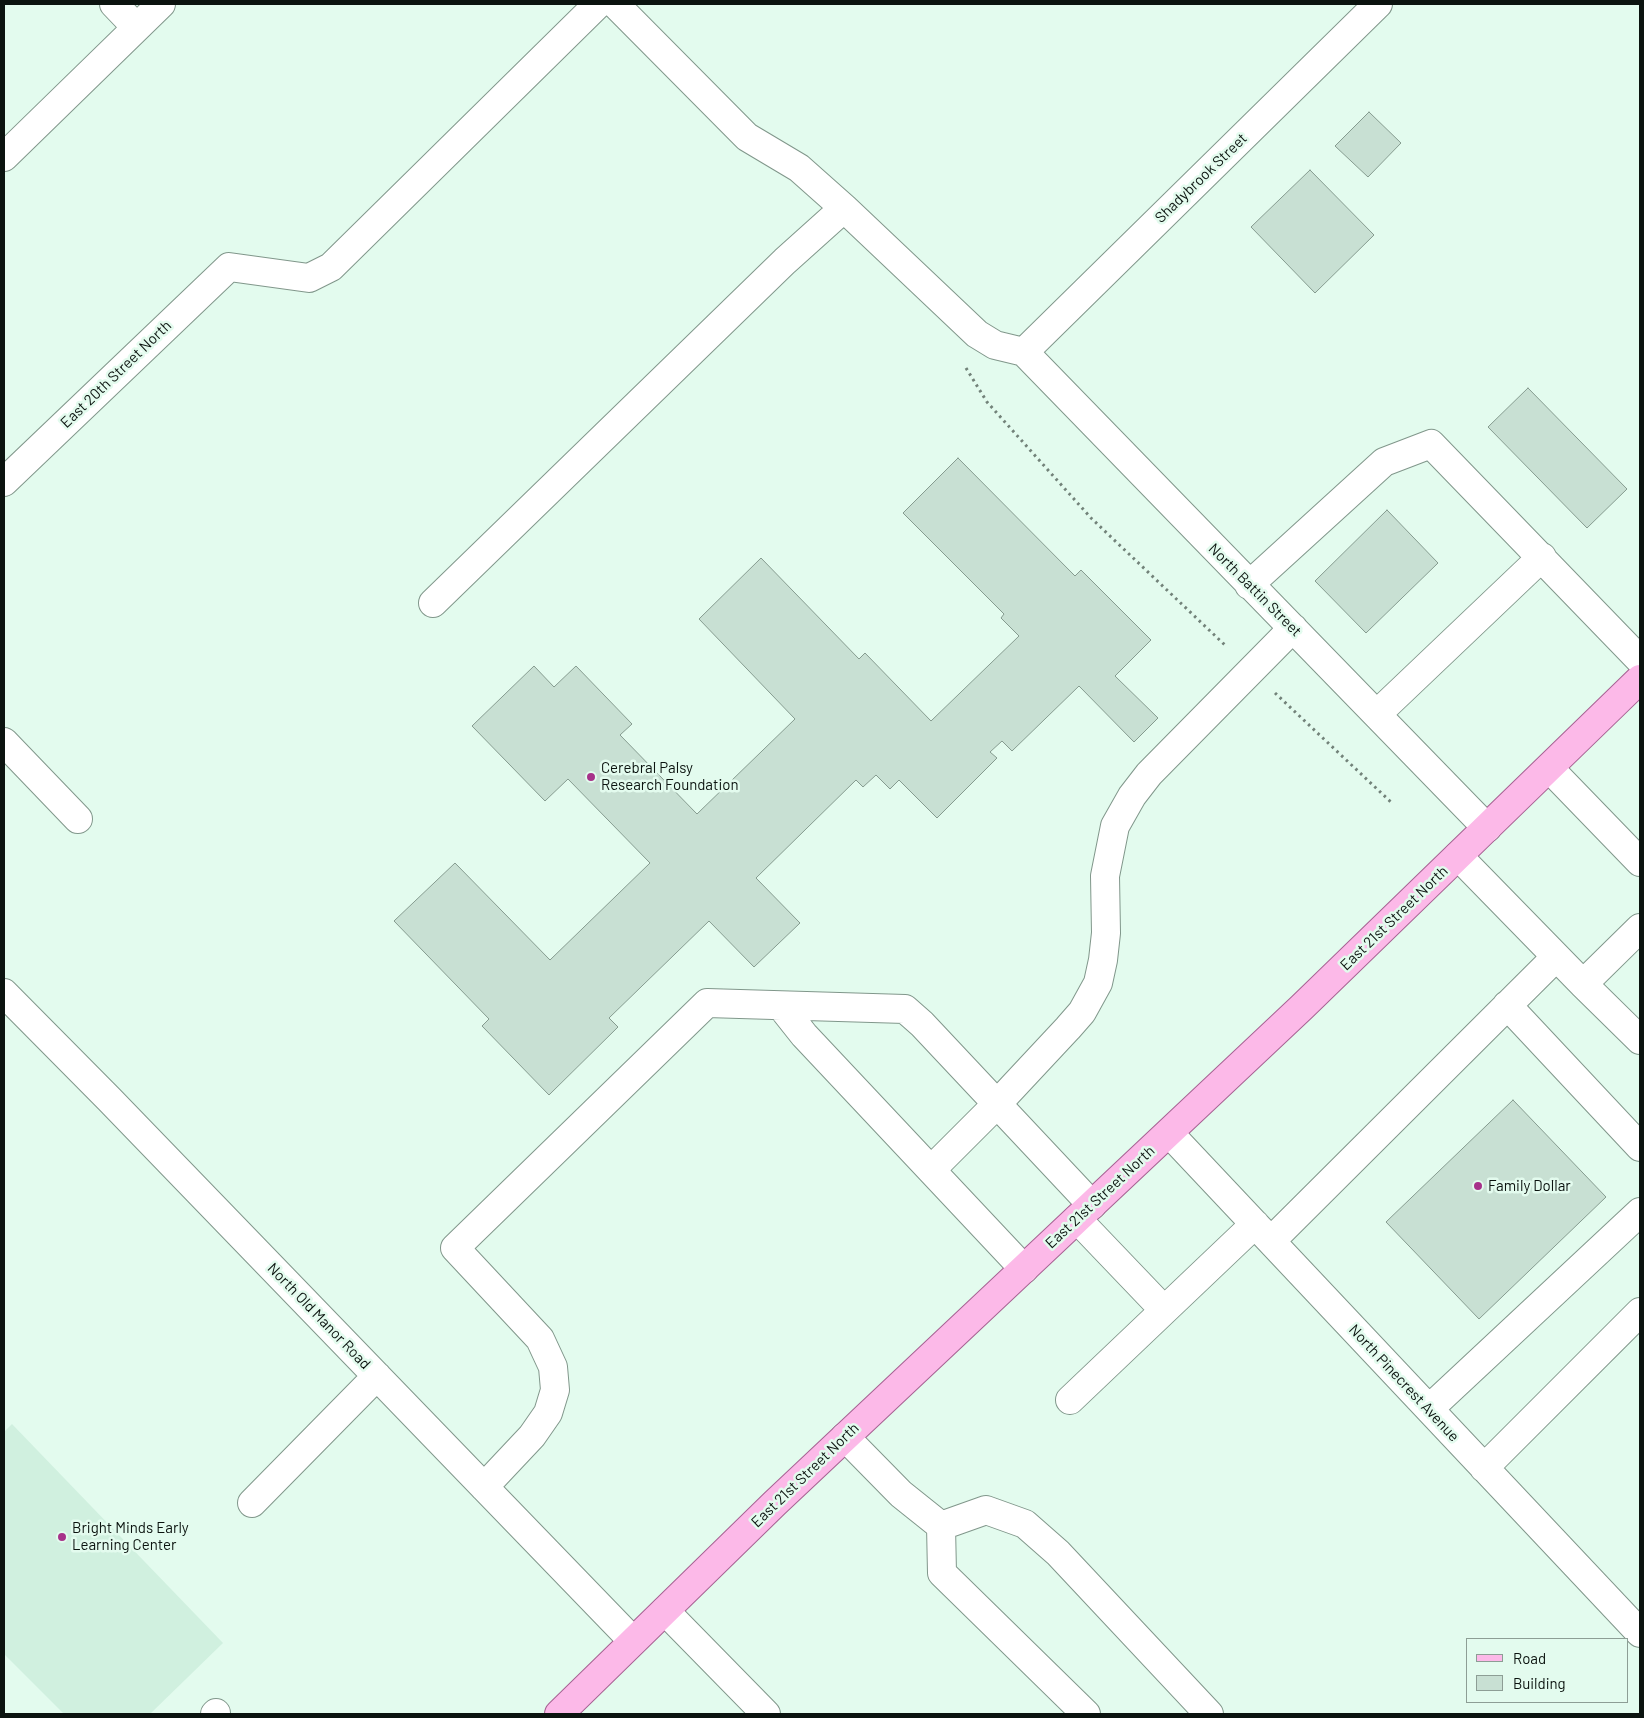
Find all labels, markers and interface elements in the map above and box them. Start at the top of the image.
street label: Shadybrook Street [1151,129,1251,227]
street label: East 20th Street North [57,316,175,432]
street label: North Battin Street [1205,540,1305,640]
place label: Cerebral Palsy Research Foundation [601,759,739,794]
marker: Cerebral Palsy Research Foundation [585,771,597,783]
street label: East 21st Street North [1336,862,1452,974]
street label: East 21st Street North [1042,1142,1158,1252]
place label: Family Dollar [1488,1177,1571,1195]
marker: Family Dollar [1472,1180,1484,1192]
street label: North Old Manor Road [264,1259,374,1373]
street label: North Pinecrest Avenue [1345,1321,1463,1445]
street label: East 21st Street North [747,1419,863,1531]
place label: Bright Minds Early Learning Center [72,1519,189,1554]
marker: Bright Minds Early Learning Center [56,1531,68,1543]
legend [1466,1638,1629,1703]
text: Road [1513,1649,1546,1667]
text: Building [1513,1674,1566,1692]

